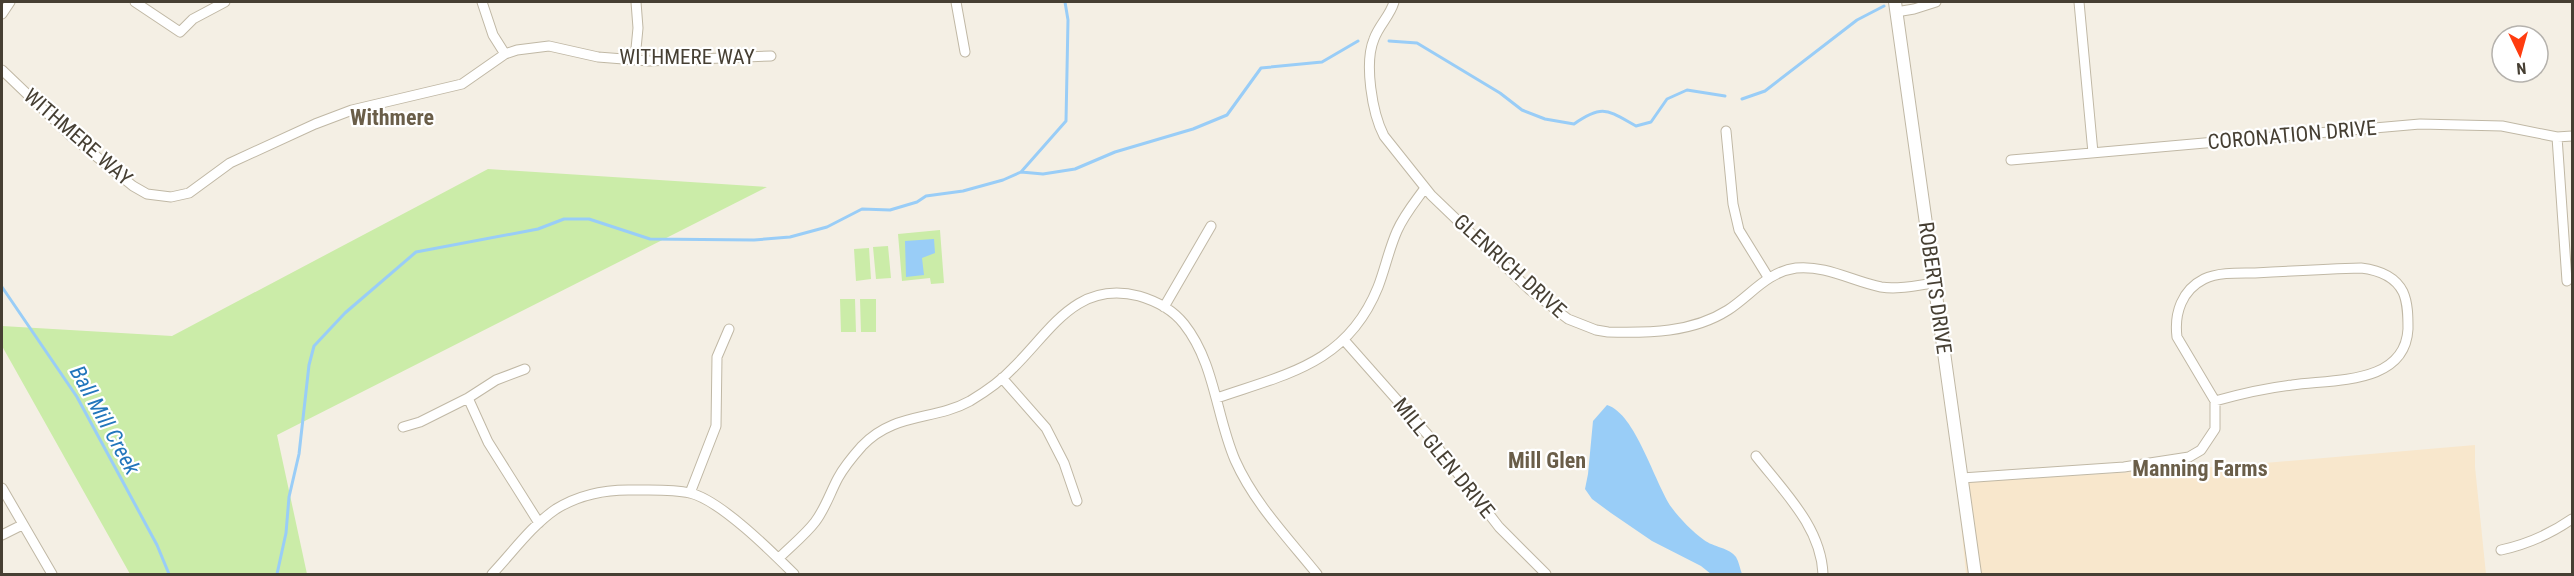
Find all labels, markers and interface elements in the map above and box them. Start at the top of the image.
north arrow [2490,24,2550,84]
street label: WITHMERE WAY [619,45,755,69]
text: N [2516,59,2527,78]
street label: WITHMERE WAY [19,84,137,190]
district label: Withmere [350,105,434,130]
street label: CORONATION DRIVE [2207,116,2377,154]
street label: GLENRICH DRIVE [1449,209,1571,323]
street label: ROBERTS DRIVE [1914,220,1956,356]
water label: Ball Mill Creek [65,361,145,479]
street label: MILL GLEN DRIVE [1388,393,1500,523]
district label: Mill Glen [1508,448,1586,473]
district label: Manning Farms [2132,456,2268,481]

